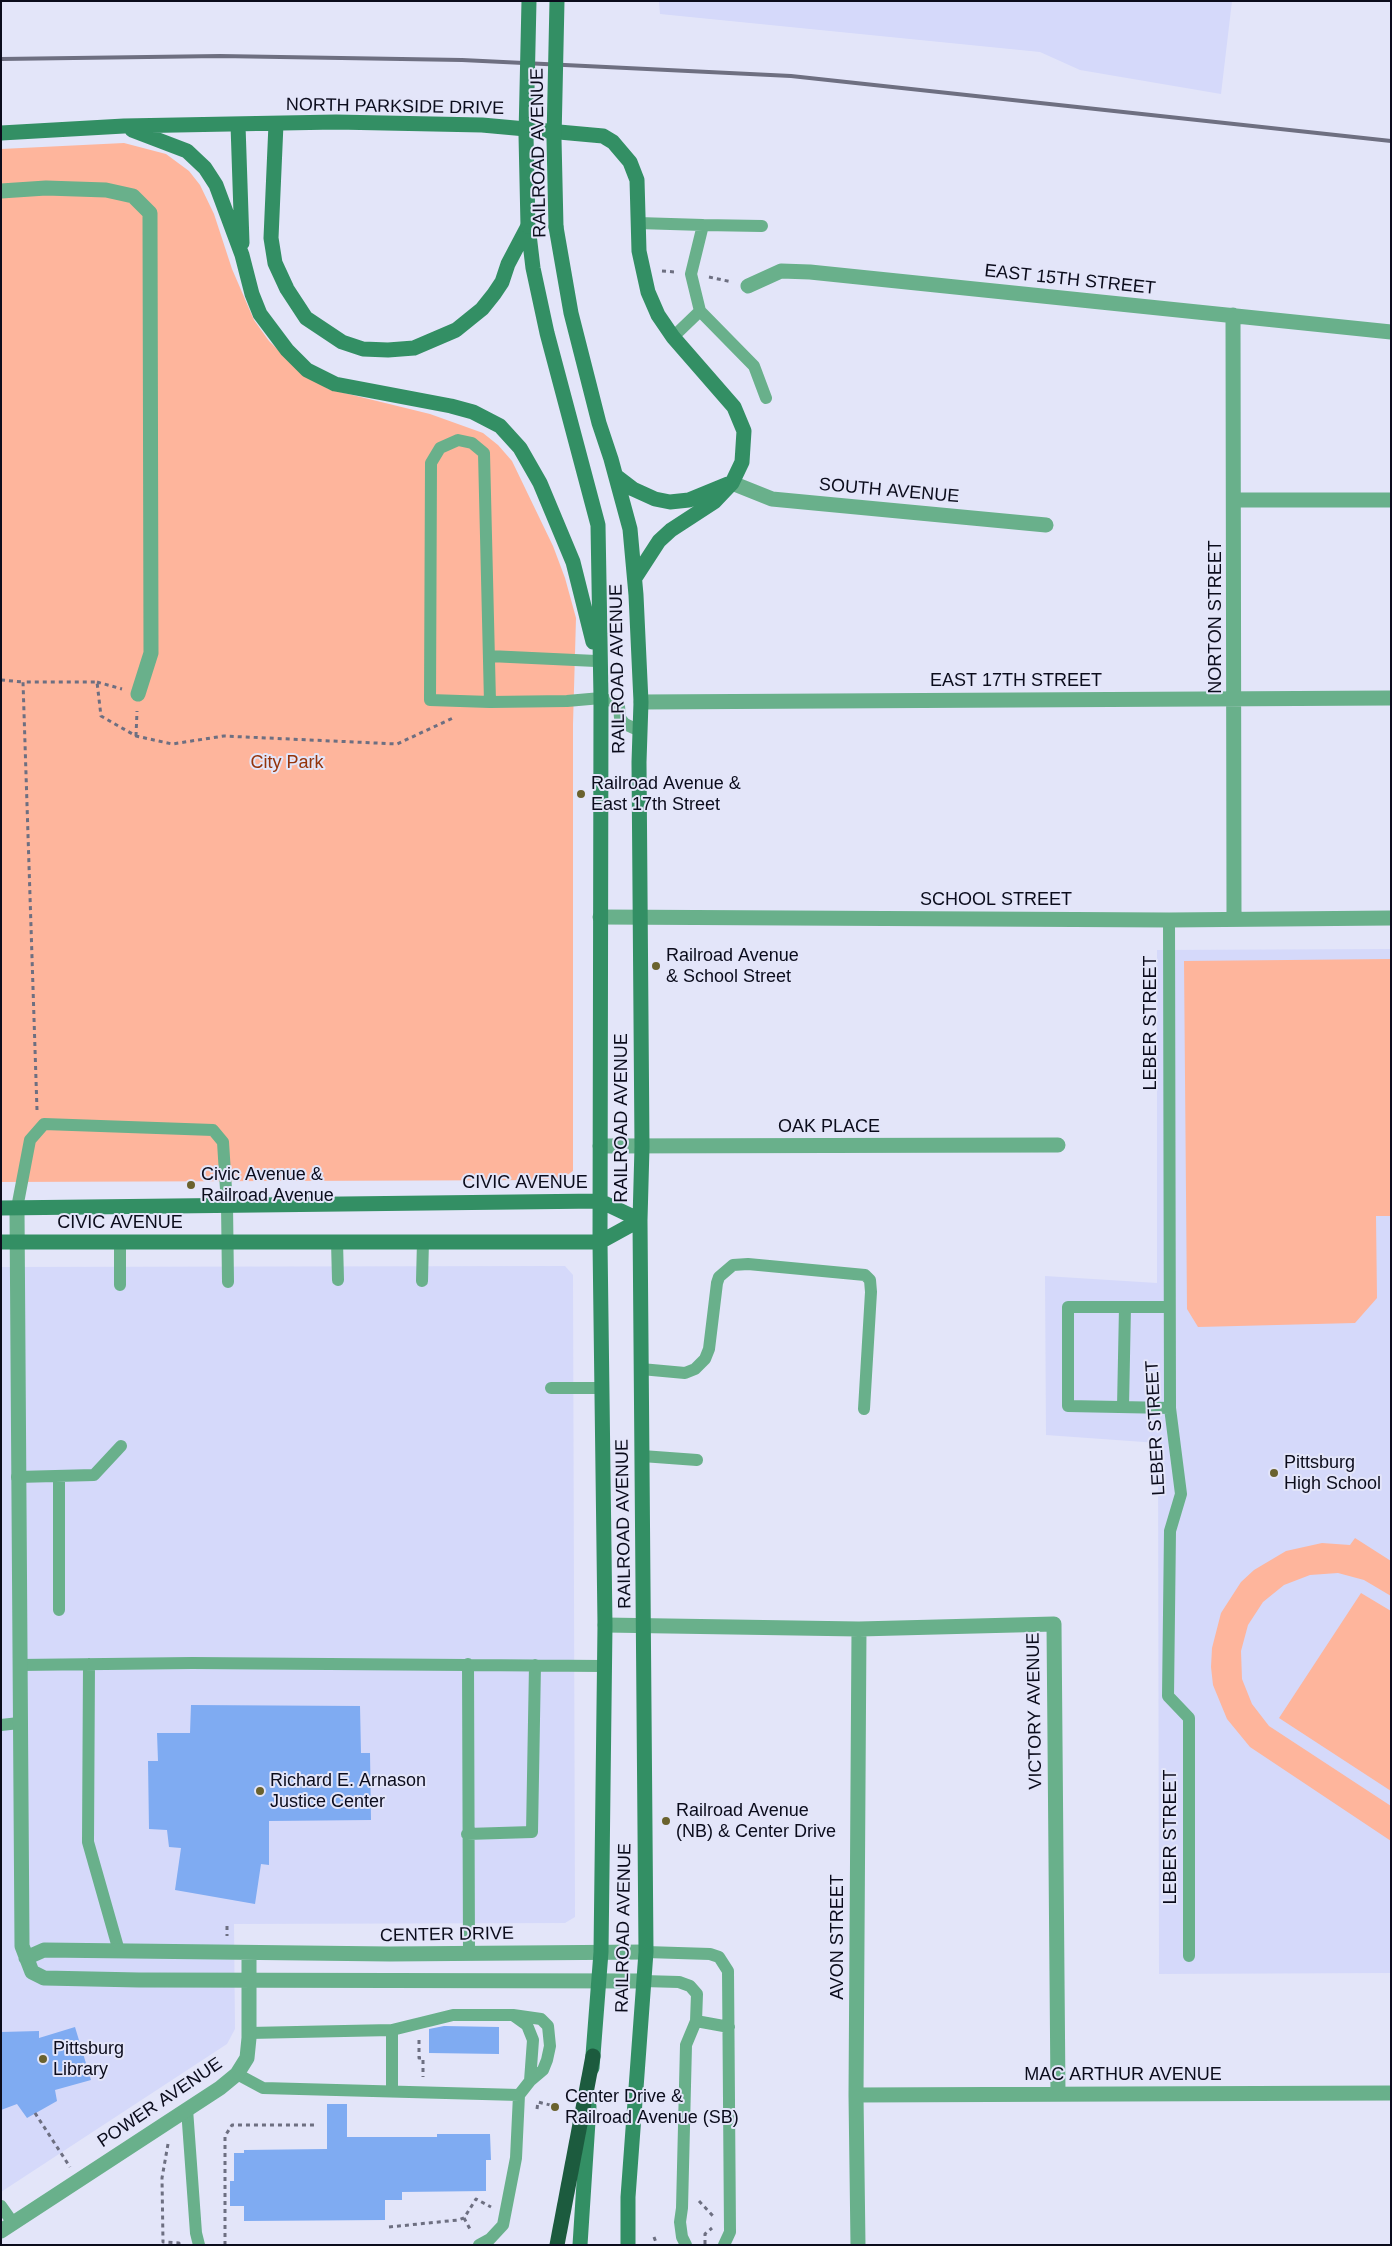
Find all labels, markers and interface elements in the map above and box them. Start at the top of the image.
street label: RAILROAD AVENUE [527,68,551,238]
street label: NORTH PARKSIDE DRIVE [286,94,504,120]
street label: EAST 15TH STREET [983,260,1157,300]
street label: SOUTH AVENUE [818,474,960,508]
street label: NORTON STREET [1205,540,1227,694]
street label: RAILROAD AVENUE [606,584,630,754]
street label: EAST 17TH STREET [930,670,1102,692]
park label: City Park [250,752,324,774]
place label: Railroad Avenue & East 17th Street [591,773,741,816]
marker: Railroad Avenue & East 17th Street [575,788,587,800]
street label: SCHOOL STREET [920,889,1072,911]
place label: Railroad Avenue & School Street [666,945,799,988]
street label: LEBER STREET [1140,955,1162,1091]
marker: Railroad Avenue & School Street [650,960,662,972]
street label: RAILROAD AVENUE [611,1033,633,1203]
street label: OAK PLACE [778,1116,880,1138]
place label: Civic Avenue & Railroad Avenue [201,1164,334,1206]
street label: CIVIC AVENUE [462,1172,588,1194]
marker: Civic Avenue & Railroad Avenue [185,1179,197,1191]
street label: CIVIC AVENUE [57,1212,183,1234]
street label: LEBER STREET [1142,1360,1170,1496]
street label: RAILROAD AVENUE [612,1439,636,1609]
place label: Pittsburg High School [1284,1452,1381,1495]
marker: Pittsburg High School [1268,1467,1280,1479]
street label: VICTORY AVENUE [1023,1632,1047,1790]
street label: LEBER STREET [1160,1769,1182,1905]
place label: Richard E. Arnason Justice Center [270,1770,426,1812]
marker: Richard E. Arnason Justice Center [254,1785,266,1797]
place label: Railroad Avenue (NB) & Center Drive [676,1800,836,1842]
marker: Railroad Avenue (NB) & Center Drive [660,1815,672,1827]
street label: RAILROAD AVENUE [612,1843,636,2013]
street label: AVON STREET [827,1874,849,2000]
street label: CENTER DRIVE [380,1923,514,1947]
place label: Pittsburg Library [53,2038,124,2080]
marker: Pittsburg Library [37,2053,49,2065]
street label: POWER AVENUE [94,2053,226,2153]
street label: MAC ARTHUR AVENUE [1024,2064,1222,2086]
place label: Center Drive & Railroad Avenue (SB) [565,2086,739,2128]
marker: Center Drive & Railroad Avenue (SB) [549,2101,561,2113]

